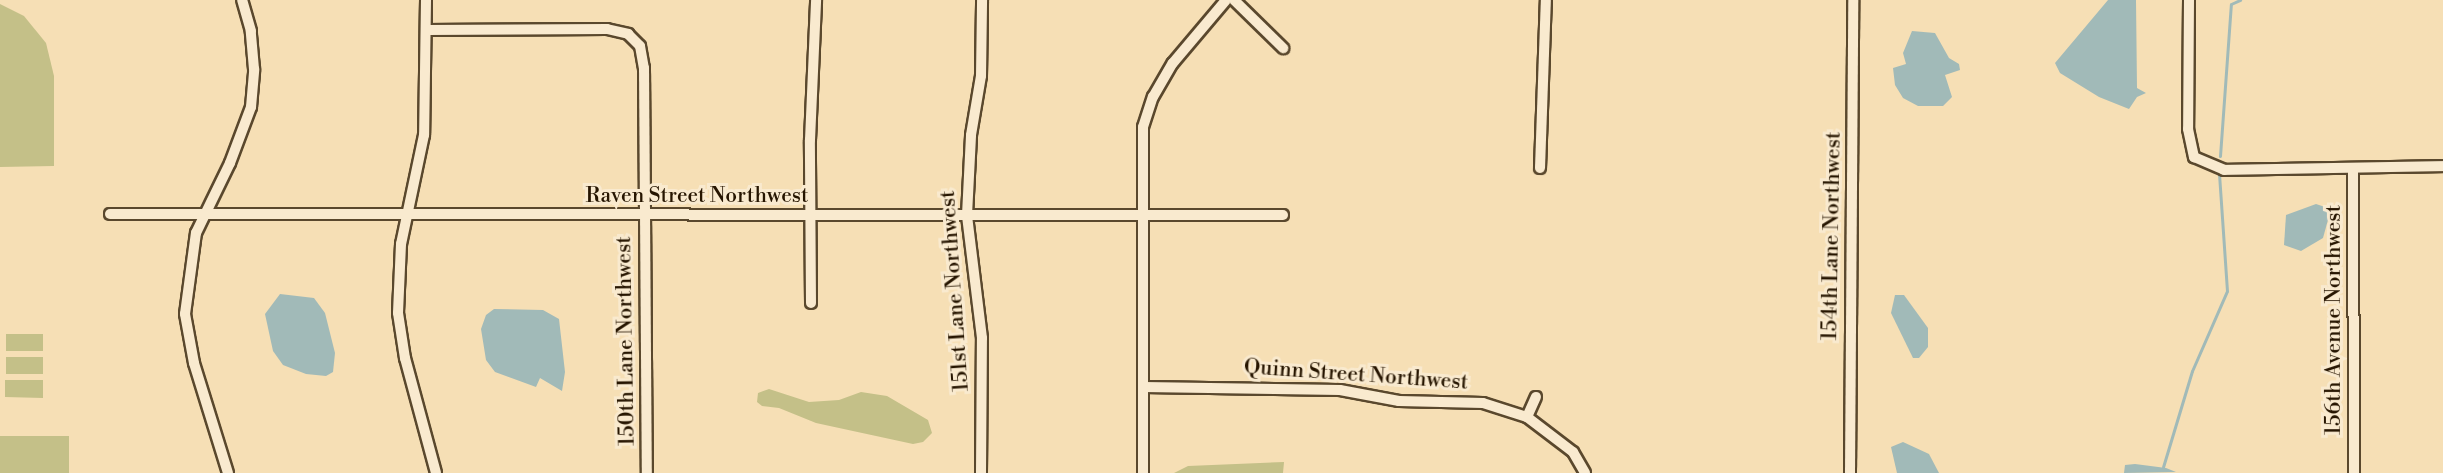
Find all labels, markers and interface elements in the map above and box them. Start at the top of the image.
street label: 154th Lane Northwest [1818,131,1846,341]
street label: Raven Street Northwest [585,183,809,209]
street label: 151st Lane Northwest [935,190,975,392]
street label: 156th Avenue Northwest [2321,205,2347,435]
street label: 150th Lane Northwest [612,236,640,446]
street label: Quinn Street Northwest [1243,355,1469,395]

